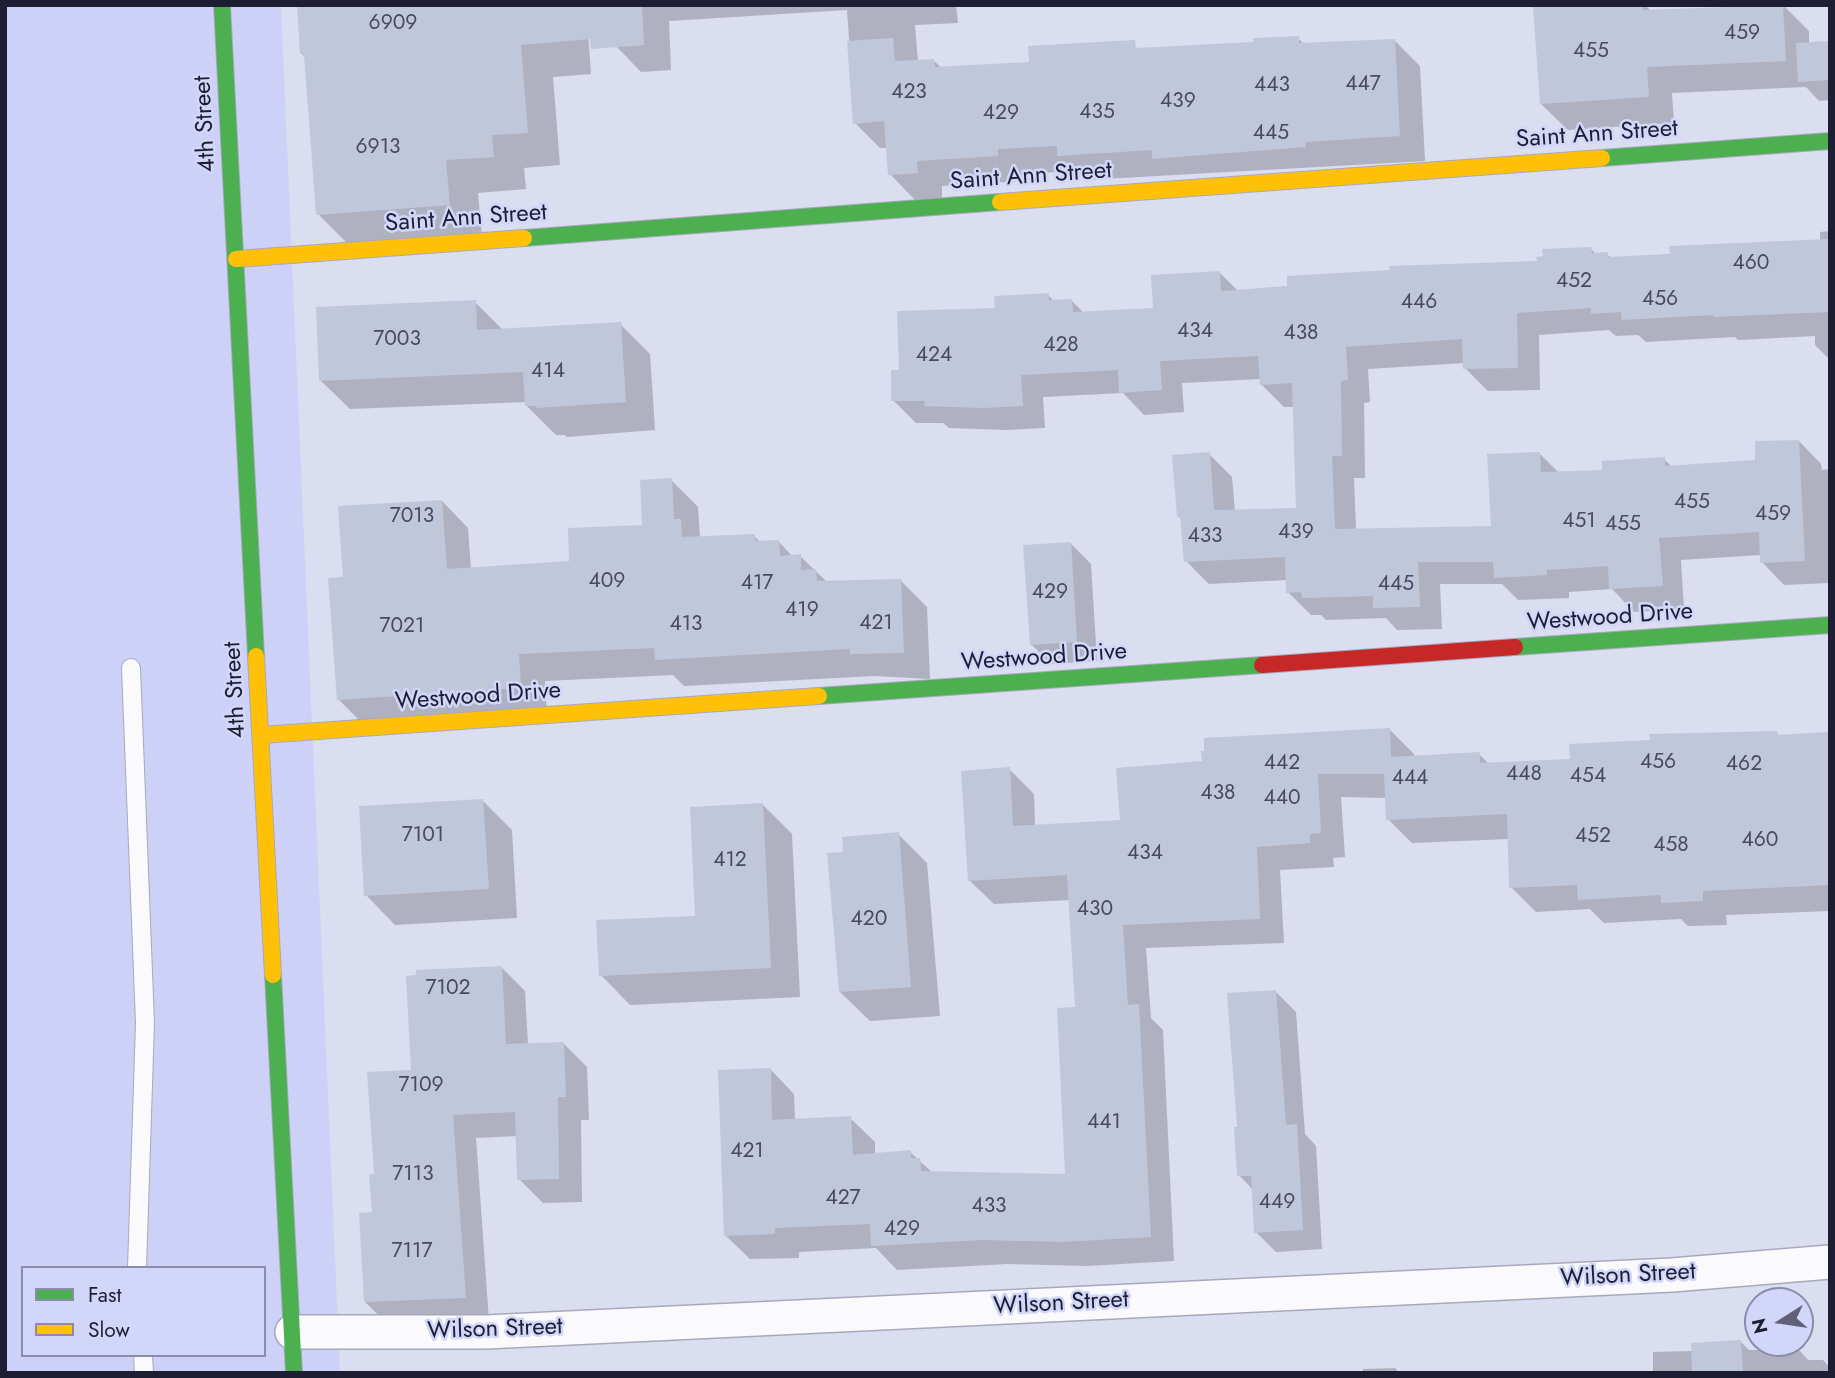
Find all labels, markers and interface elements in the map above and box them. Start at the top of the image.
house number: 6909 [369,11,417,37]
house number: 459 [1724,21,1760,47]
house number: 455 [1573,39,1609,65]
house number: 447 [1345,72,1381,98]
house number: 443 [1254,73,1290,99]
street label: 4th Street [189,75,223,173]
house number: 423 [891,80,927,106]
house number: 439 [1160,89,1196,115]
house number: 435 [1079,100,1115,126]
house number: 429 [983,101,1019,127]
street label: Saint Ann Street [1515,115,1679,155]
house number: 445 [1253,121,1289,147]
house number: 6913 [355,135,401,161]
street label: Saint Ann Street [949,157,1113,197]
street label: Saint Ann Street [384,199,548,239]
house number: 460 [1733,251,1769,277]
house number: 452 [1556,269,1592,295]
house number: 456 [1642,287,1678,313]
house number: 446 [1401,290,1437,316]
house number: 434 [1177,319,1213,345]
house number: 438 [1283,321,1319,347]
house number: 7003 [373,327,421,353]
house number: 428 [1043,333,1079,359]
house number: 424 [916,343,952,369]
house number: 414 [531,359,565,385]
house number: 455 [1674,490,1710,516]
house number: 459 [1755,502,1791,528]
house number: 7013 [390,504,434,530]
house number: 451 [1562,509,1596,535]
house number: 455 [1605,512,1641,538]
house number: 439 [1278,520,1314,546]
house number: 433 [1187,524,1223,550]
house number: 409 [589,569,625,595]
house number: 417 [741,571,773,597]
house number: 445 [1378,572,1414,598]
house number: 429 [1032,580,1068,606]
house number: 419 [785,598,819,624]
street label: Westwood Drive [1526,598,1694,638]
house number: 421 [859,611,893,637]
house number: 413 [669,612,703,638]
house number: 7021 [379,614,425,640]
street label: Westwood Drive [960,638,1128,678]
street label: 4th Street [219,641,253,739]
street label: Westwood Drive [394,677,562,717]
house number: 456 [1640,750,1676,776]
house number: 442 [1264,751,1300,777]
house number: 462 [1726,752,1762,778]
house number: 448 [1506,762,1542,788]
house number: 454 [1570,764,1606,790]
house number: 444 [1392,766,1428,792]
house number: 438 [1200,781,1236,807]
house number: 440 [1263,786,1301,812]
house number: 7101 [402,823,444,849]
house number: 452 [1575,824,1611,850]
house number: 460 [1742,828,1778,854]
house number: 458 [1653,833,1689,859]
house number: 434 [1127,841,1163,867]
house number: 412 [713,848,747,874]
house number: 430 [1077,897,1113,923]
house number: 420 [851,907,887,933]
house number: 7102 [425,976,471,1002]
house number: 7109 [398,1073,444,1099]
house number: 441 [1087,1110,1121,1136]
house number: 421 [730,1139,764,1165]
house number: 7113 [392,1162,434,1188]
house number: 427 [825,1186,861,1212]
house number: 449 [1259,1190,1295,1216]
house number: 433 [971,1194,1007,1220]
house number: 429 [884,1217,920,1243]
house number: 7117 [392,1239,432,1265]
street label: Wilson Street [1560,1258,1696,1294]
legend [21,1266,266,1357]
text: Fast [88,1280,121,1310]
street label: Wilson Street [993,1286,1129,1322]
north arrow [1744,1287,1814,1357]
street label: Wilson Street [427,1313,563,1347]
text: Slow [88,1315,130,1345]
text: N [1745,1316,1775,1336]

